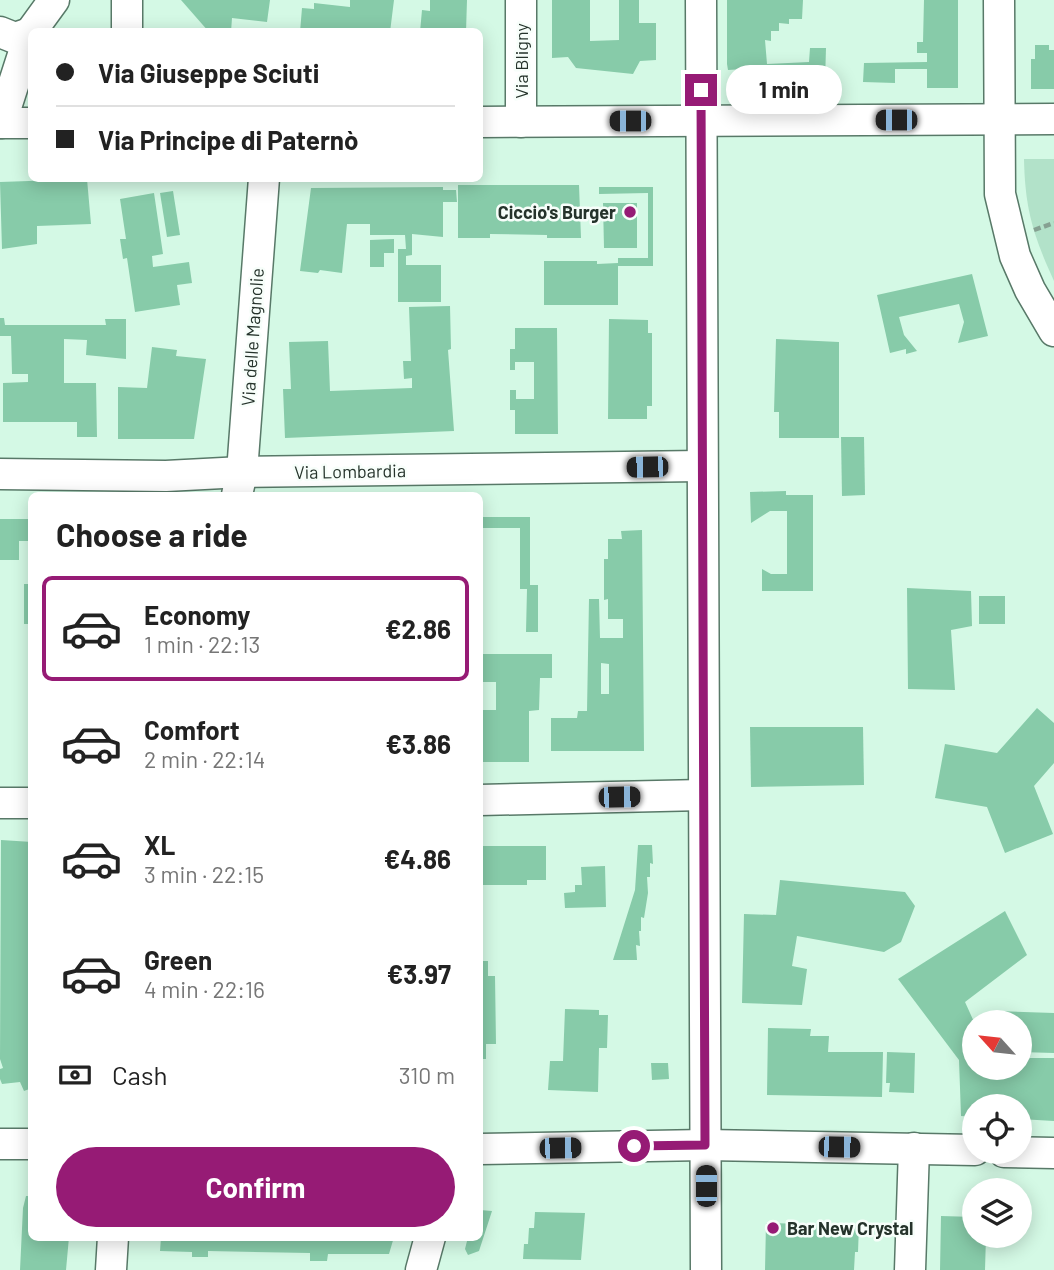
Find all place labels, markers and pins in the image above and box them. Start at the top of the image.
place label: Ciccio's Burger [498,201,616,223]
marker: Ciccio's Burger [622,204,638,220]
place label: Bar New Crystal [787,1217,913,1239]
marker: Bar New Crystal [765,1220,781,1236]

